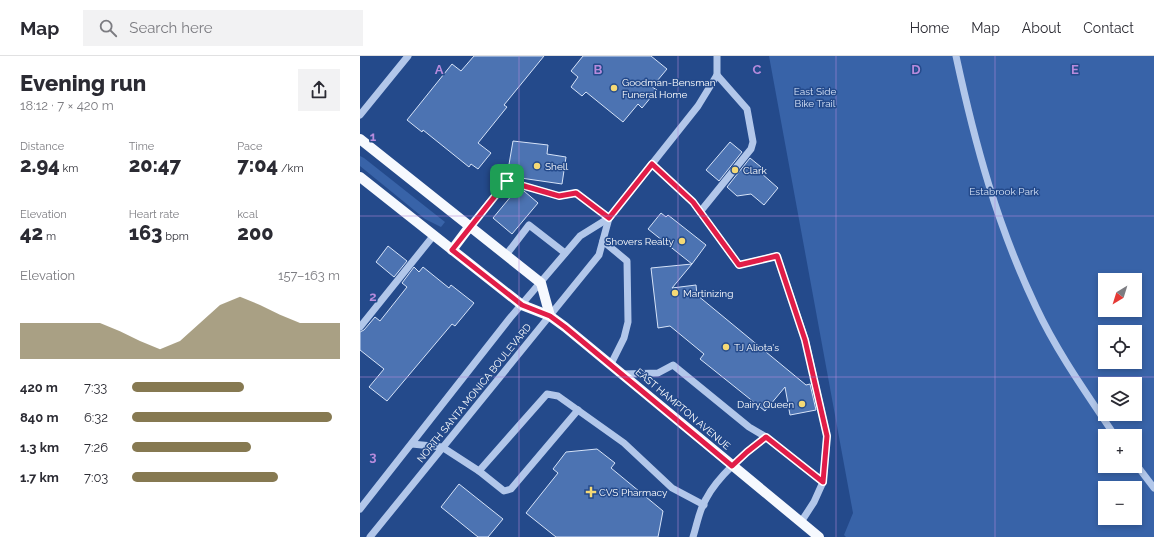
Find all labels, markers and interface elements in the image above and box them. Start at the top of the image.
search box [83,10,363,46]
text: Map [20,17,59,39]
icon: search [97,17,119,39]
text: Search here [129,19,213,37]
text: Home [910,20,949,36]
text: Map [971,20,1000,36]
text: About [1022,20,1061,36]
text: Contact [1083,20,1134,36]
text: A [435,62,444,77]
text: B [594,62,603,77]
text: C [753,62,762,77]
text: D [911,62,921,77]
text: E [1071,62,1079,77]
button: share [298,69,340,111]
text: Evening run [20,70,146,96]
place label: Goodman-Bensman Funeral Home [622,77,716,100]
marker: Goodman-Bensman Funeral Home [609,83,619,93]
park label: East Side Bike Trail [794,86,836,109]
text: 18:12 · 7 × 420 m [20,98,114,113]
text: 1 [370,129,377,144]
text: Distance [20,140,64,153]
text: Time [129,140,154,153]
text: Pace [237,140,263,153]
text: 2.94 [20,153,60,177]
text: 20:47 [129,153,181,177]
text: 7:04 [237,153,278,177]
marker: Shell [532,161,542,171]
place label: Shell [545,161,568,172]
text: km [60,162,78,175]
text: /km [278,162,304,175]
pin [490,164,524,198]
marker: Clark [730,165,740,175]
place label: Clark [743,165,768,176]
icon: arrive [496,170,518,192]
park label: Estabrook Park [969,186,1039,197]
text: Elevation [20,208,67,221]
text: Heart rate [129,208,179,221]
text: kcal [237,208,258,221]
text: 42 [20,221,43,245]
text: 163 [129,221,162,245]
text: 200 [237,221,274,245]
text: m [43,230,56,243]
text: bpm [162,230,189,243]
place label: Shovers Realty [605,236,675,247]
marker: Shovers Realty [677,236,687,246]
text: Elevation [20,268,75,283]
text: 157–163 m [278,268,340,283]
north arrow [1098,273,1142,317]
map controls [1098,273,1142,525]
marker: Martinizing [670,288,680,298]
place label: Martinizing [683,288,733,299]
text: 2 [369,289,377,304]
street label: NORTH SANTA MONICA BOULEVARD [415,322,533,464]
button: locate [1098,325,1142,369]
marker: TJ Aliota's [721,342,731,352]
place label: TJ Aliota's [734,342,779,353]
street label: EAST HAMPTON AVENUE [633,366,733,452]
button: layers [1098,377,1142,421]
text: 420 m [20,380,58,395]
text: 7:33 [84,380,107,395]
place label: Dairy Queen [737,399,794,410]
marker: Dairy Queen [797,399,807,409]
text: 840 m [20,410,58,425]
text: 6:32 [84,410,108,425]
button: + [1098,429,1142,473]
text: 1.3 km [20,440,59,455]
text: 7:26 [84,440,108,455]
text: 3 [369,449,377,464]
text: 1.7 km [20,470,59,485]
text: 7:03 [84,470,108,485]
button: − [1098,481,1142,525]
marker: CVS Pharmacy [586,487,596,497]
place label: CVS Pharmacy [599,487,668,498]

